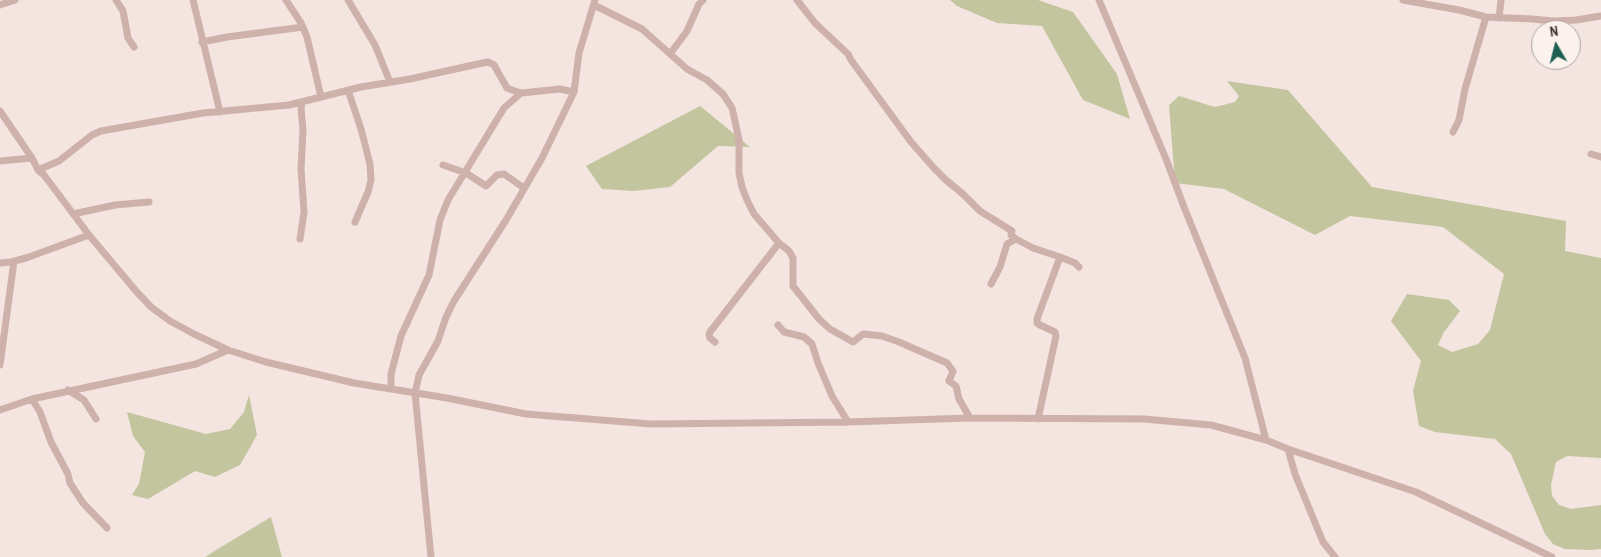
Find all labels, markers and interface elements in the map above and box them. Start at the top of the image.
north arrow [1531,20,1581,70]
text: N [1549,22,1559,41]

